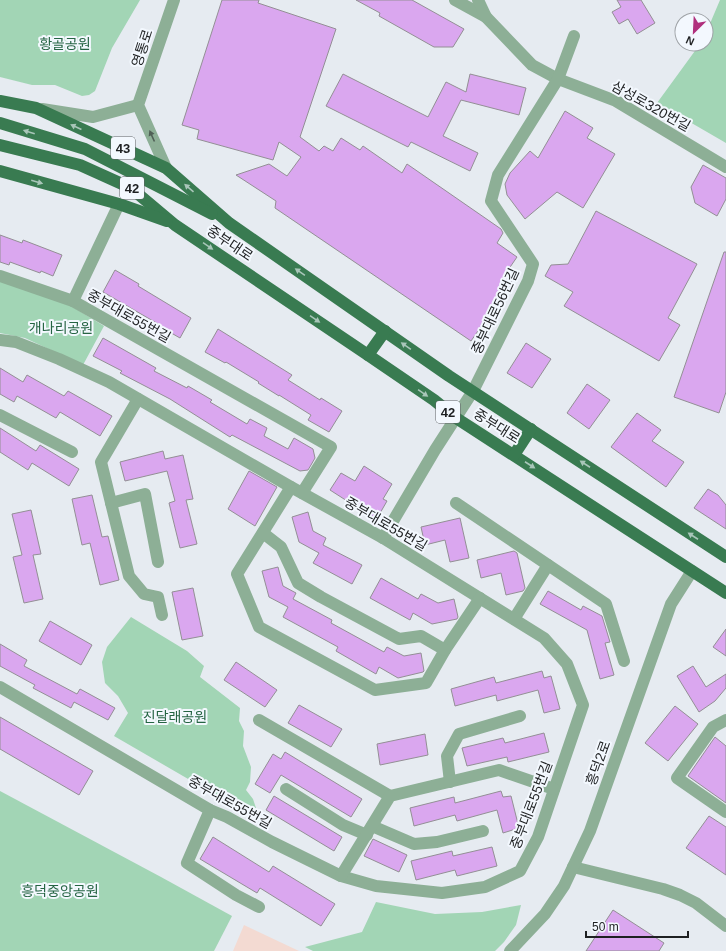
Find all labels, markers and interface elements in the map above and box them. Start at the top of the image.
north arrow [674,12,714,52]
street label: 영통로 [128,27,156,69]
text: N [684,34,696,48]
park label: 황골공원 [39,36,91,52]
street label: 삼성로320번길 [609,78,693,134]
one-way arrow [70,123,82,130]
one-way arrow [22,129,34,135]
one-way arrow [149,131,155,142]
road number: 43 [111,137,135,159]
road number: 42 [120,177,144,199]
one-way arrow [32,179,44,185]
one-way arrow [184,184,195,193]
street label: 중부대로 [204,222,256,264]
one-way arrow [202,242,213,250]
street label: 중부대로56번길 [468,266,522,356]
one-way arrow [294,268,305,276]
street label: 중부대로55번길 [85,286,173,346]
one-way arrow [310,315,321,323]
park label: 개나리공원 [29,320,93,336]
one-way arrow [401,342,412,350]
one-way arrow [417,389,428,397]
road number: 42 [436,401,460,423]
street label: 중부대로 [471,406,523,446]
one-way arrow [525,461,535,469]
one-way arrow [579,461,591,468]
street label: 중부대로55번길 [342,494,430,554]
one-way arrow [688,532,699,540]
park label: 진달래공원 [143,709,207,725]
street label: 흥덕2로 [583,738,613,788]
street label: 중부대로55번길 [507,759,555,851]
street label: 중부대로55번길 [186,772,274,832]
park label: 흥덕중앙공원 [21,883,99,899]
scale bar [586,913,688,939]
text: 50 m [592,920,619,934]

